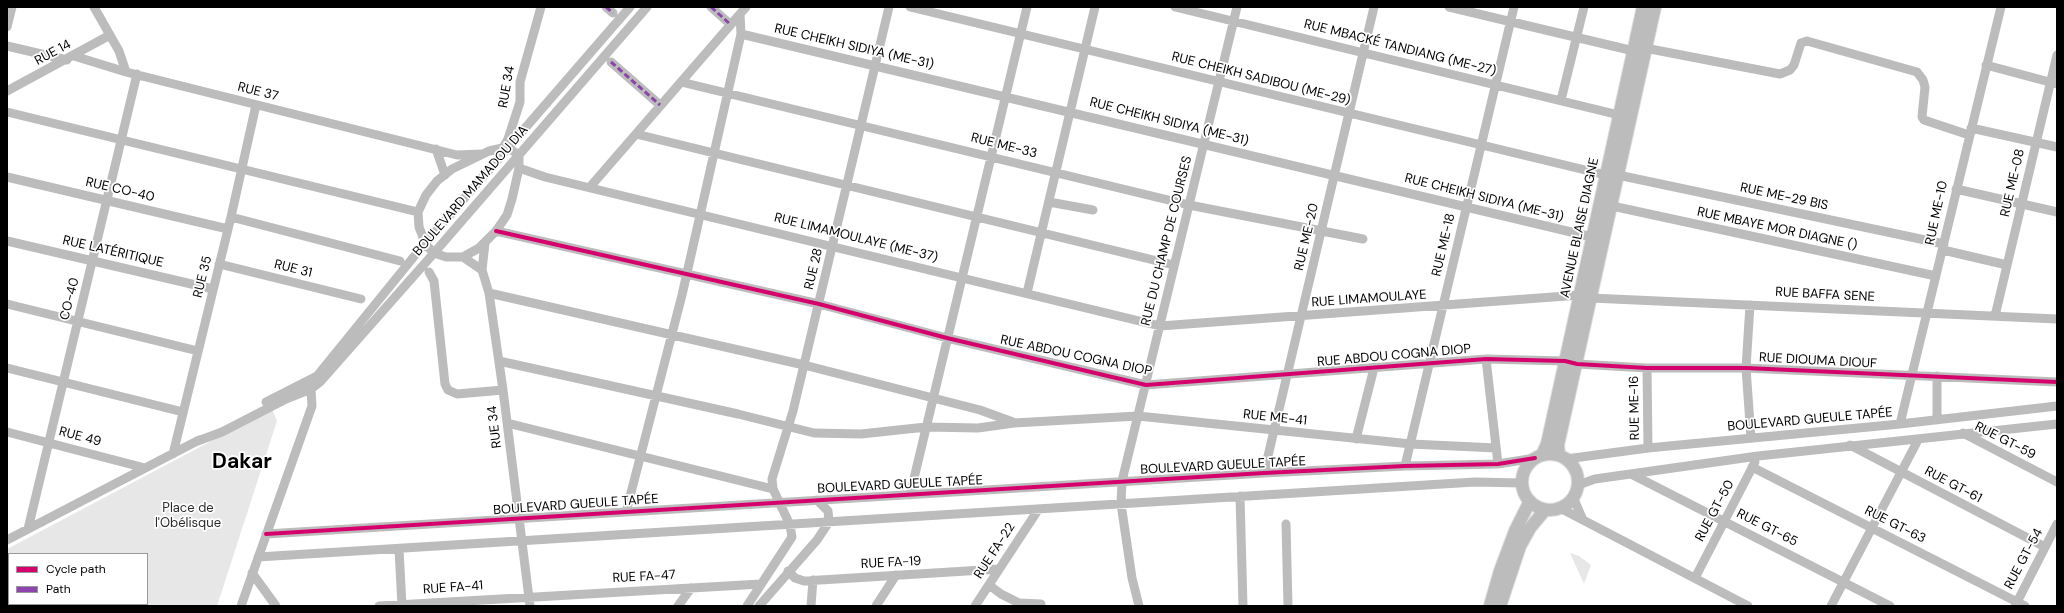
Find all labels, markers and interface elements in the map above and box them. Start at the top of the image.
street label: RUE MBACKÉ TANDIANG (ME-27) [1302,17,1498,79]
street label: RUE CHEIKH SIDIYA (ME-31) [773,21,935,73]
street label: RUE 14 [32,37,74,69]
street label: RUE CHEIKH SADIBOU (ME-29) [1170,49,1352,109]
street label: RUE 34 [496,65,518,109]
street label: RUE 37 [236,79,280,105]
street label: RUE CHEIKH SIDIYA (ME-31) [1088,95,1250,149]
street label: BOULEVARD MAMADOU DIA [410,123,532,259]
street label: RUE ME-33 [969,130,1039,162]
street label: RUE ME-08 [1998,148,2028,218]
street label: RUE DU CHAMP DE COURSES [1138,154,1196,328]
street label: AVENUE BLAISE DIAGNE [1558,157,1602,299]
street label: RUE CHEIKH SIDIYA (ME-31) [1403,171,1565,225]
street label: RUE CO-40 [84,174,156,206]
street label: RUE ME-10 [1923,179,1951,247]
street label: RUE ME-29 BIS [1738,180,1830,214]
street label: RUE ME-20 [1292,202,1322,272]
street label: RUE MBAYE MOR DIAGNE () [1696,204,1858,254]
street label: RUE LIMAMOULAYE (ME-37) [772,210,940,266]
street label: RUE ME-18 [1429,212,1459,278]
street label: RUE LATÉRITIQUE [61,233,165,271]
street label: RUE 28 [802,247,826,291]
street label: RUE 35 [190,254,216,300]
street label: RUE 31 [272,257,314,281]
street label: CO-40 [57,276,83,322]
street label: RUE BAFFA SENE [1775,285,1875,305]
street label: RUE LIMAMOULAYE [1311,287,1427,311]
street label: RUE ABDOU COGNA DIOP [999,332,1153,380]
street label: RUE ABDOU COGNA DIOP [1316,342,1472,370]
street label: RUE DIOUMA DIOUF [1759,350,1877,372]
street label: RUE ME-16 [1627,376,1643,440]
street label: RUE 34 [485,405,505,449]
street label: BOULEVARD GUEULE TAPÉE [1727,405,1893,435]
street label: RUE ME-41 [1242,407,1308,429]
street label: RUE GT-59 [1972,419,2038,463]
street label: RUE 49 [57,424,103,450]
district label: Dakar [212,449,272,475]
street label: BOULEVARD GUEULE TAPÉE [1140,454,1306,478]
street label: RUE GT-61 [1922,463,1984,507]
street label: BOULEVARD GUEULE TAPÉE [817,473,983,497]
street label: RUE GT-50 [1692,478,1738,544]
street label: BOULEVARD GUEULE TAPÉE [493,491,659,519]
park label: Place de l'Obélisque [155,501,221,532]
street label: RUE GT-63 [1862,503,1928,547]
street label: RUE GT-65 [1734,506,1800,550]
street label: RUE FA-22 [971,520,1019,582]
street label: RUE GT-54 [2002,526,2046,592]
legend [8,553,148,605]
street label: RUE FA-19 [860,554,922,572]
text: Cycle path [46,561,106,577]
street label: RUE FA-47 [612,568,676,586]
street label: RUE FA-41 [422,578,484,598]
text: Path [46,581,71,597]

